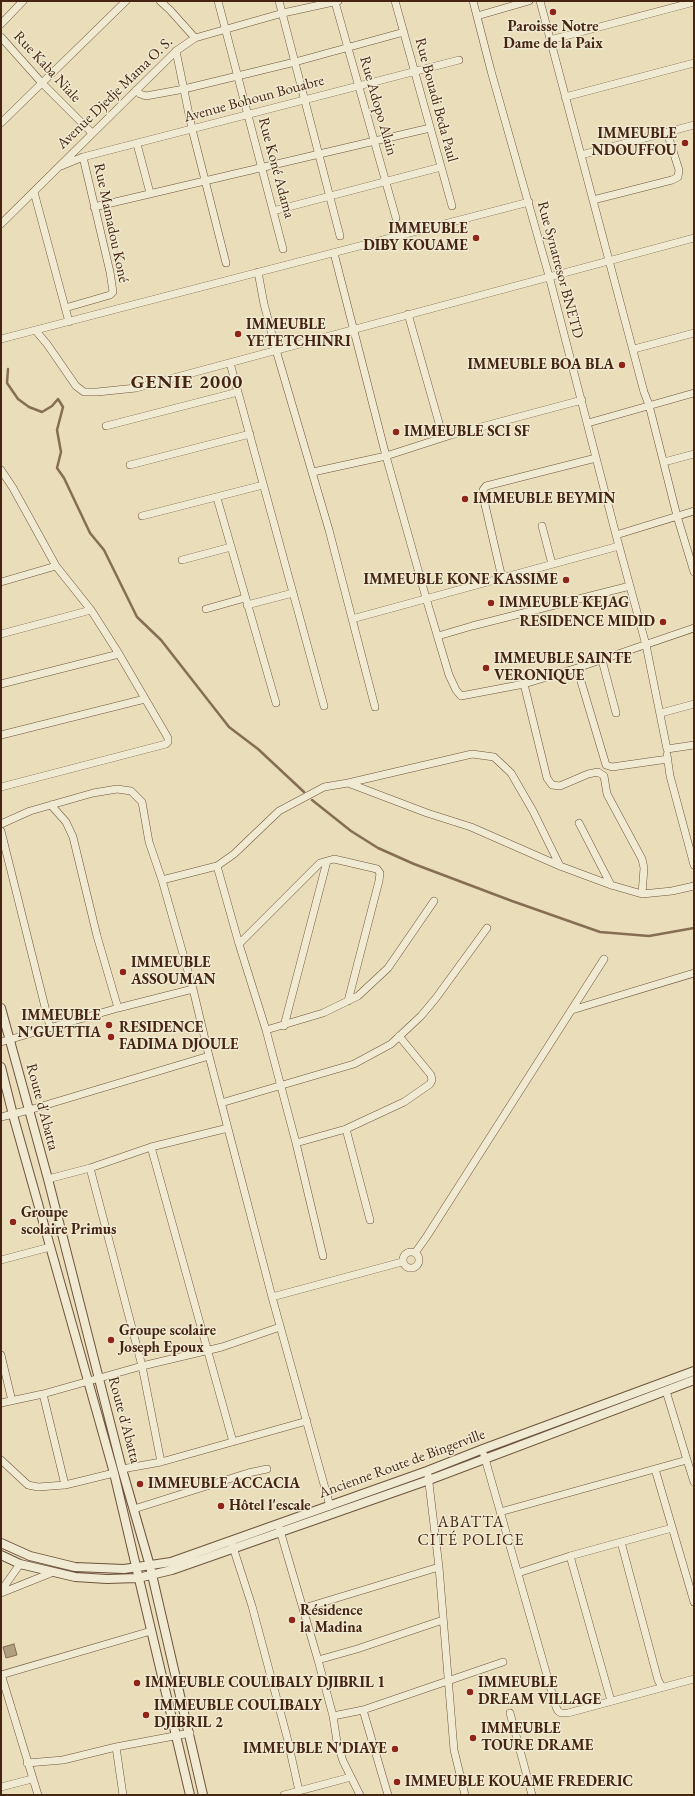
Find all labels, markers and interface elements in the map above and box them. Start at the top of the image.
marker: Paroisse Notre Dame de la Paix [548,7,558,17]
place label: Paroisse Notre Dame de la Paix [503,18,603,53]
street label: Rue Kaba Niale [9,28,85,106]
street label: Avenue Djedje Mama O. S. [53,33,177,153]
street label: Rue Bouadi Beda Paul [411,36,461,164]
street label: Rue Adopo Alain [355,54,401,158]
street label: Avenue Bohoun Bouabre [182,72,326,126]
street label: Rue Koné Adama [254,116,298,220]
place label: IMMEUBLE NDOUFFOU [592,125,677,160]
marker: IMMEUBLE NDOUFFOU [680,138,690,148]
street label: Rue Mamadou Koné [90,162,132,284]
street label: Rue Synatresor BNETD [533,199,587,341]
place label: IMMEUBLE DIBY KOUAME [363,220,468,255]
marker: IMMEUBLE DIBY KOUAME [471,233,481,243]
place label: IMMEUBLE YETETCHINRI [246,316,351,351]
marker: IMMEUBLE YETETCHINRI [233,329,243,339]
place label: IMMEUBLE BOA BLA [467,356,614,374]
marker: IMMEUBLE BOA BLA [617,360,627,370]
district label: GENIE 2000 [131,372,243,394]
place label: IMMEUBLE SCI SF [404,423,530,441]
marker: IMMEUBLE SCI SF [391,427,401,437]
place label: IMMEUBLE BEYMIN [473,490,615,508]
marker: IMMEUBLE BEYMIN [460,494,470,504]
place label: IMMEUBLE KONE KASSIME [364,571,558,589]
marker: IMMEUBLE KONE KASSIME [561,575,571,585]
place label: IMMEUBLE KEJAG [499,594,629,612]
marker: IMMEUBLE KEJAG [486,598,496,608]
place label: RESIDENCE MIDID [519,613,655,631]
marker: RESIDENCE MIDID [658,617,668,627]
place label: IMMEUBLE SAINTE VERONIQUE [494,650,632,685]
marker: IMMEUBLE SAINTE VERONIQUE [481,663,491,673]
place label: IMMEUBLE ASSOUMAN [131,954,216,989]
marker: IMMEUBLE ASSOUMAN [118,967,128,977]
place label: IMMEUBLE N'GUETTIA [18,1007,101,1042]
place label: RESIDENCE FADIMA DJOULE [119,1019,239,1054]
marker: IMMEUBLE N'GUETTIA [104,1020,114,1030]
marker: RESIDENCE FADIMA DJOULE [106,1032,116,1042]
street label: Route d'Abatta [22,1062,62,1152]
place label: Groupe scolaire Primus [21,1204,116,1239]
marker: Groupe scolaire Primus [8,1217,18,1227]
place label: Groupe scolaire Joseph Epoux [119,1322,216,1357]
marker: Groupe scolaire Joseph Epoux [106,1335,116,1345]
street label: Route d'Abatta [104,1375,144,1465]
street label: Ancienne Route de Bingerville [316,1425,488,1503]
place label: IMMEUBLE ACCACIA [148,1475,300,1493]
marker: IMMEUBLE ACCACIA [135,1479,145,1489]
place label: Hôtel l'escale [229,1497,310,1515]
marker: Hôtel l'escale [216,1501,226,1511]
district label: ABATTA CITÉ POLICE [418,1513,524,1551]
place label: Résidence la Madina [300,1602,363,1637]
marker: Résidence la Madina [287,1615,297,1625]
place label: IMMEUBLE COULIBALY DJIBRIL 1 [145,1674,385,1692]
place label: IMMEUBLE DREAM VILLAGE [478,1674,601,1709]
marker: IMMEUBLE COULIBALY DJIBRIL 1 [132,1678,142,1688]
marker: IMMEUBLE DREAM VILLAGE [465,1687,475,1697]
place label: IMMEUBLE COULIBALY DJIBRIL 2 [154,1697,322,1732]
marker: IMMEUBLE COULIBALY DJIBRIL 2 [141,1710,151,1720]
place label: IMMEUBLE TOURE DRAME [481,1720,593,1755]
marker: IMMEUBLE TOURE DRAME [468,1733,478,1743]
place label: IMMEUBLE N'DIAYE [243,1740,387,1758]
marker: IMMEUBLE N'DIAYE [390,1744,400,1754]
place label: IMMEUBLE KOUAME FREDERIC [405,1773,633,1791]
marker: IMMEUBLE KOUAME FREDERIC [392,1777,402,1787]

